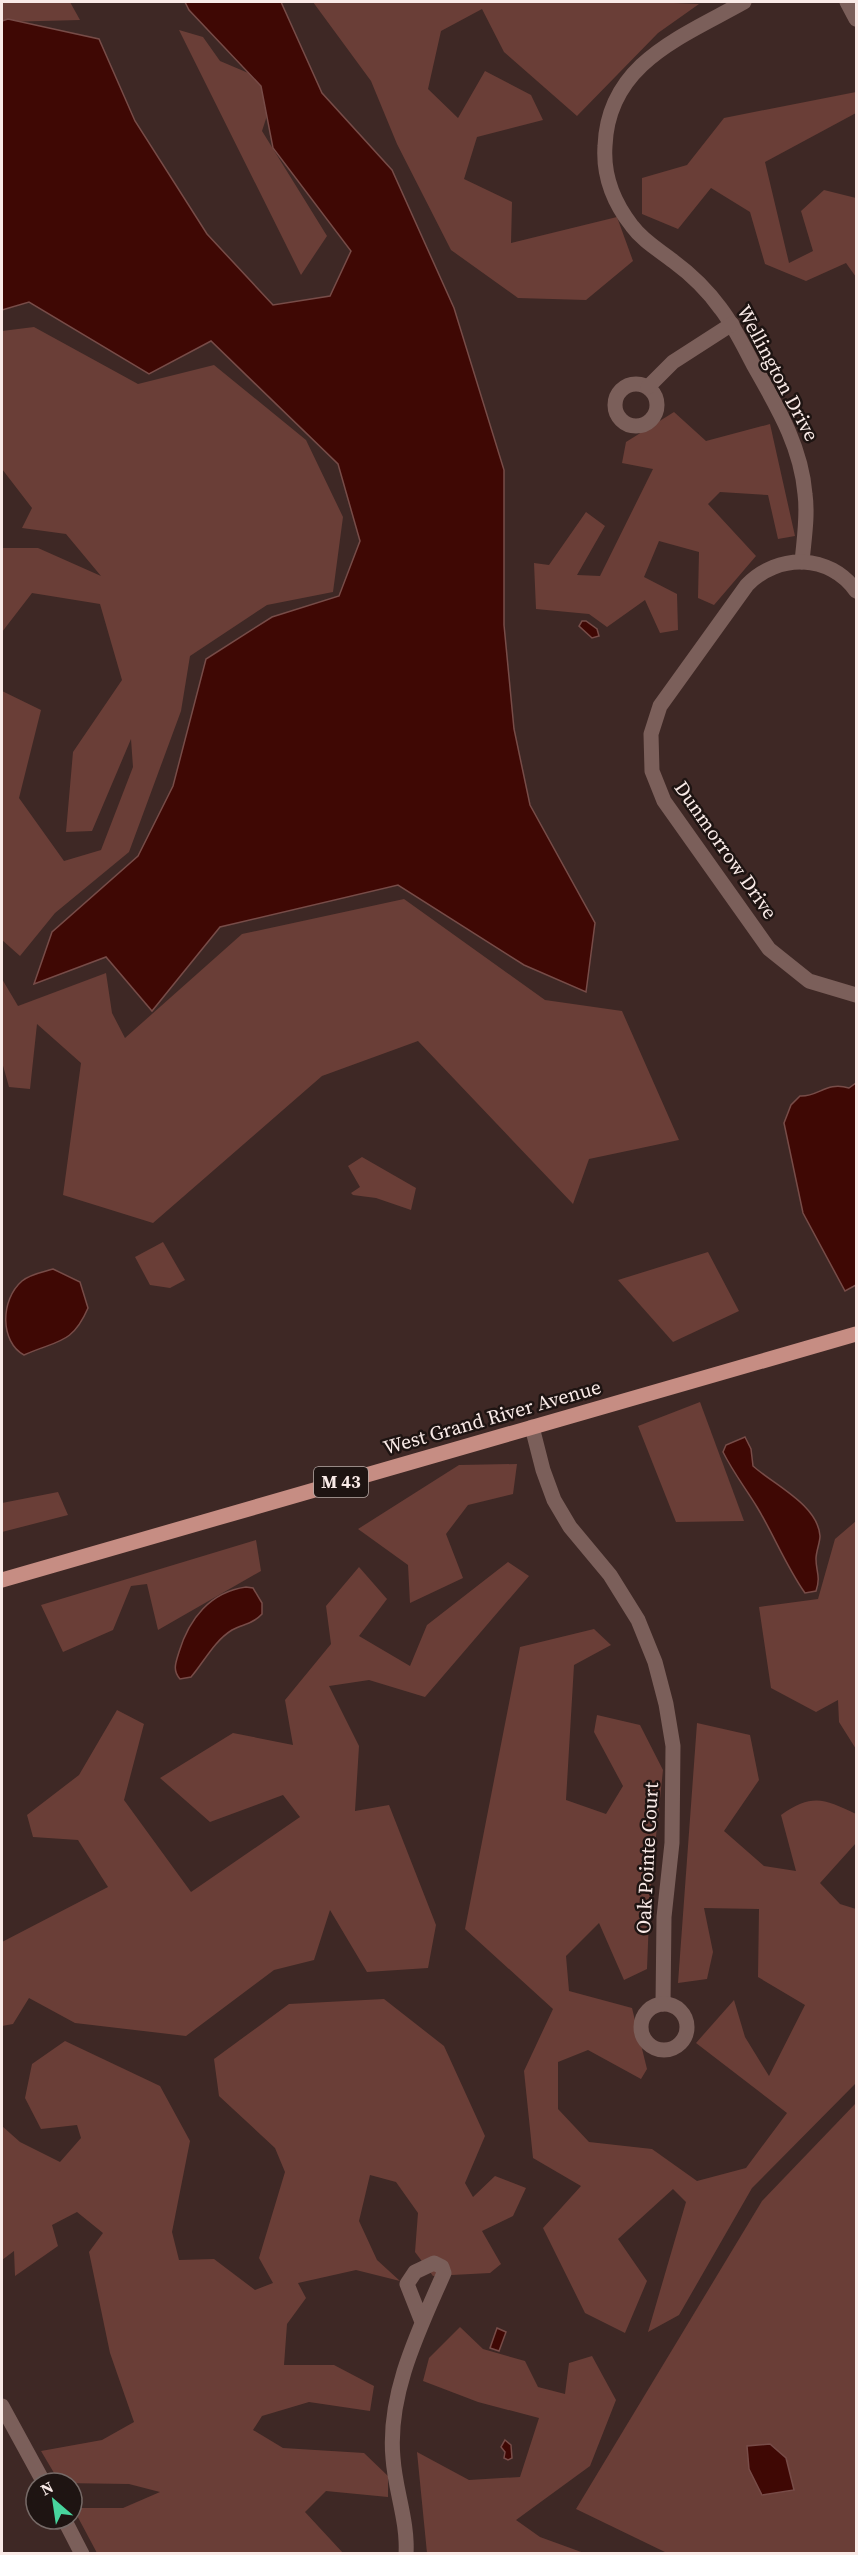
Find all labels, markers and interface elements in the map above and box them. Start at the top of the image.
street label: Wellington Drive [730,300,826,446]
street label: Dunmorrow Drive [668,775,784,925]
street label: West Grand River Avenue [380,1372,604,1462]
road number: M 43 [314,1467,368,1497]
street label: Oak Pointe Court [629,1781,665,1935]
north arrow [24,2471,84,2531]
text: N [36,2475,57,2500]

